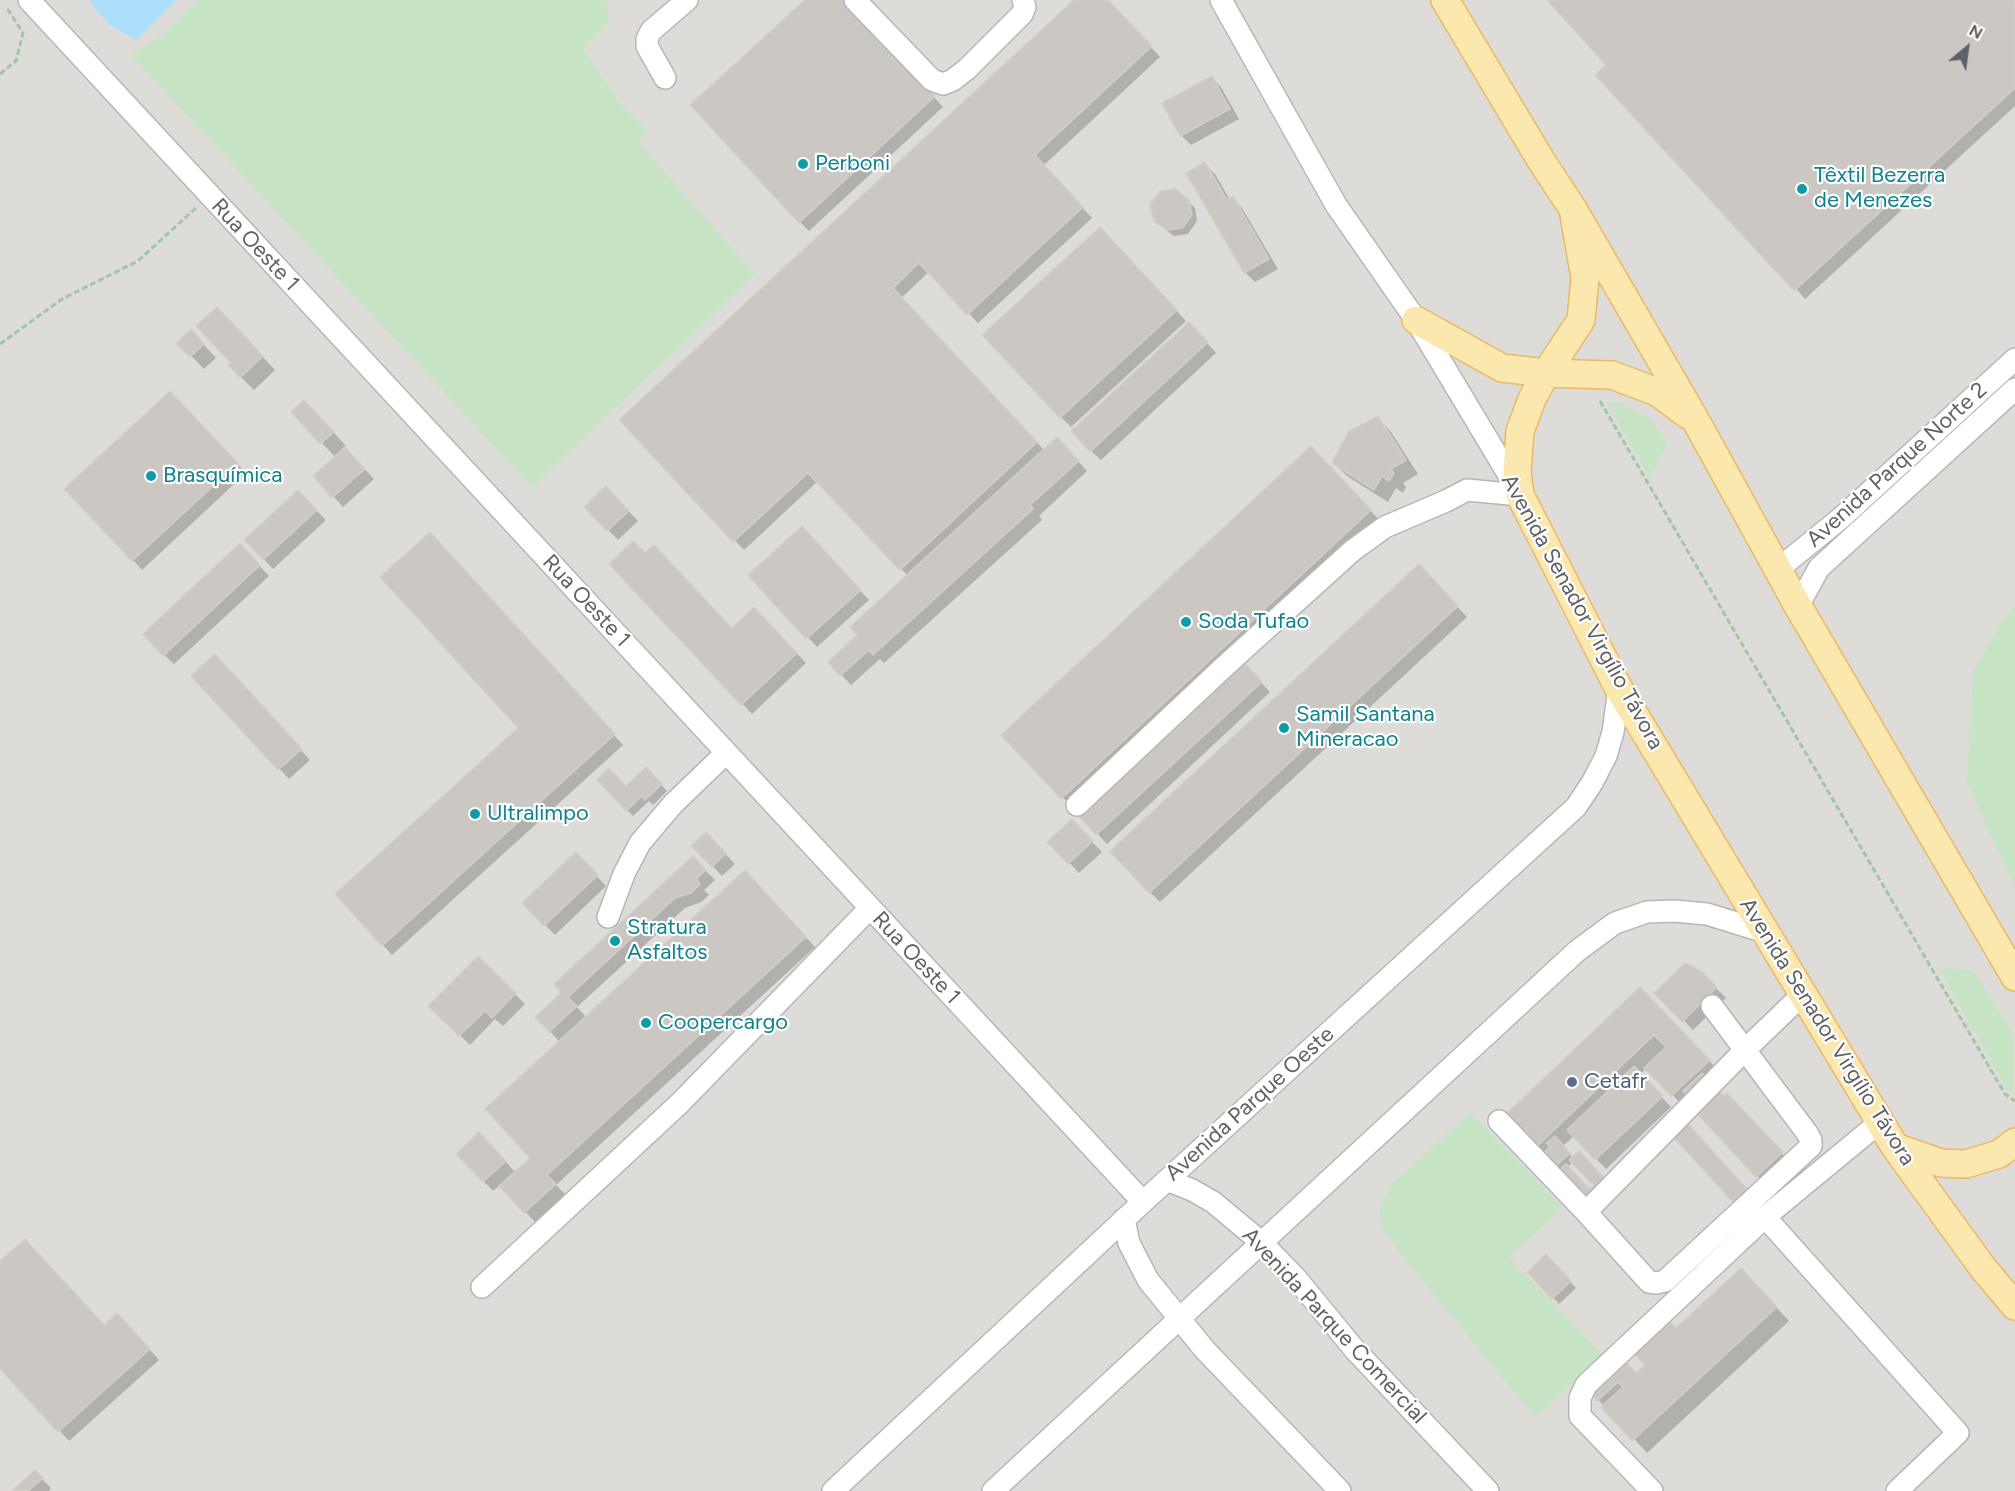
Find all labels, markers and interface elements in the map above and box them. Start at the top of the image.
north arrow [1937,18,1997,78]
text: N [1966,21,1986,43]
place label: Perboni [815,151,890,177]
marker: Perboni [796,157,810,171]
place label: Têxtil Bezerra de Menezes [1814,163,1945,214]
marker: Têxtil Bezerra de Menezes [1795,182,1809,196]
street label: Rua Oeste 1 [206,193,304,297]
street label: Avenida Parque Norte 2 [1801,377,1993,553]
place label: Brasquímica [163,463,282,489]
marker: Brasquímica [144,469,158,483]
street label: Avenida Senador Virgílio Távora [1495,470,1669,754]
street label: Rua Oeste 1 [537,549,635,653]
place label: Soda Tufao [1198,609,1309,635]
marker: Soda Tufao [1179,615,1193,629]
place label: Samil Santana Mineracao [1296,702,1435,754]
marker: Samil Santana Mineracao [1277,721,1291,735]
place label: Ultralimpo [487,801,589,827]
marker: Ultralimpo [468,807,482,821]
street label: Avenida Senador Virgílio Távora [1733,893,1921,1171]
street label: Rua Oeste 1 [867,906,965,1010]
place label: Stratura Asfaltos [627,915,708,966]
marker: Stratura Asfaltos [608,934,622,948]
place label: Coopercargo [658,1010,788,1036]
marker: Coopercargo [639,1016,653,1030]
street label: Avenida Parque Oeste [1160,1021,1340,1187]
place label: Cetafr [1584,1069,1647,1095]
marker: Cetafr [1565,1075,1579,1089]
street label: Avenida Parque Comercial [1236,1223,1432,1429]

